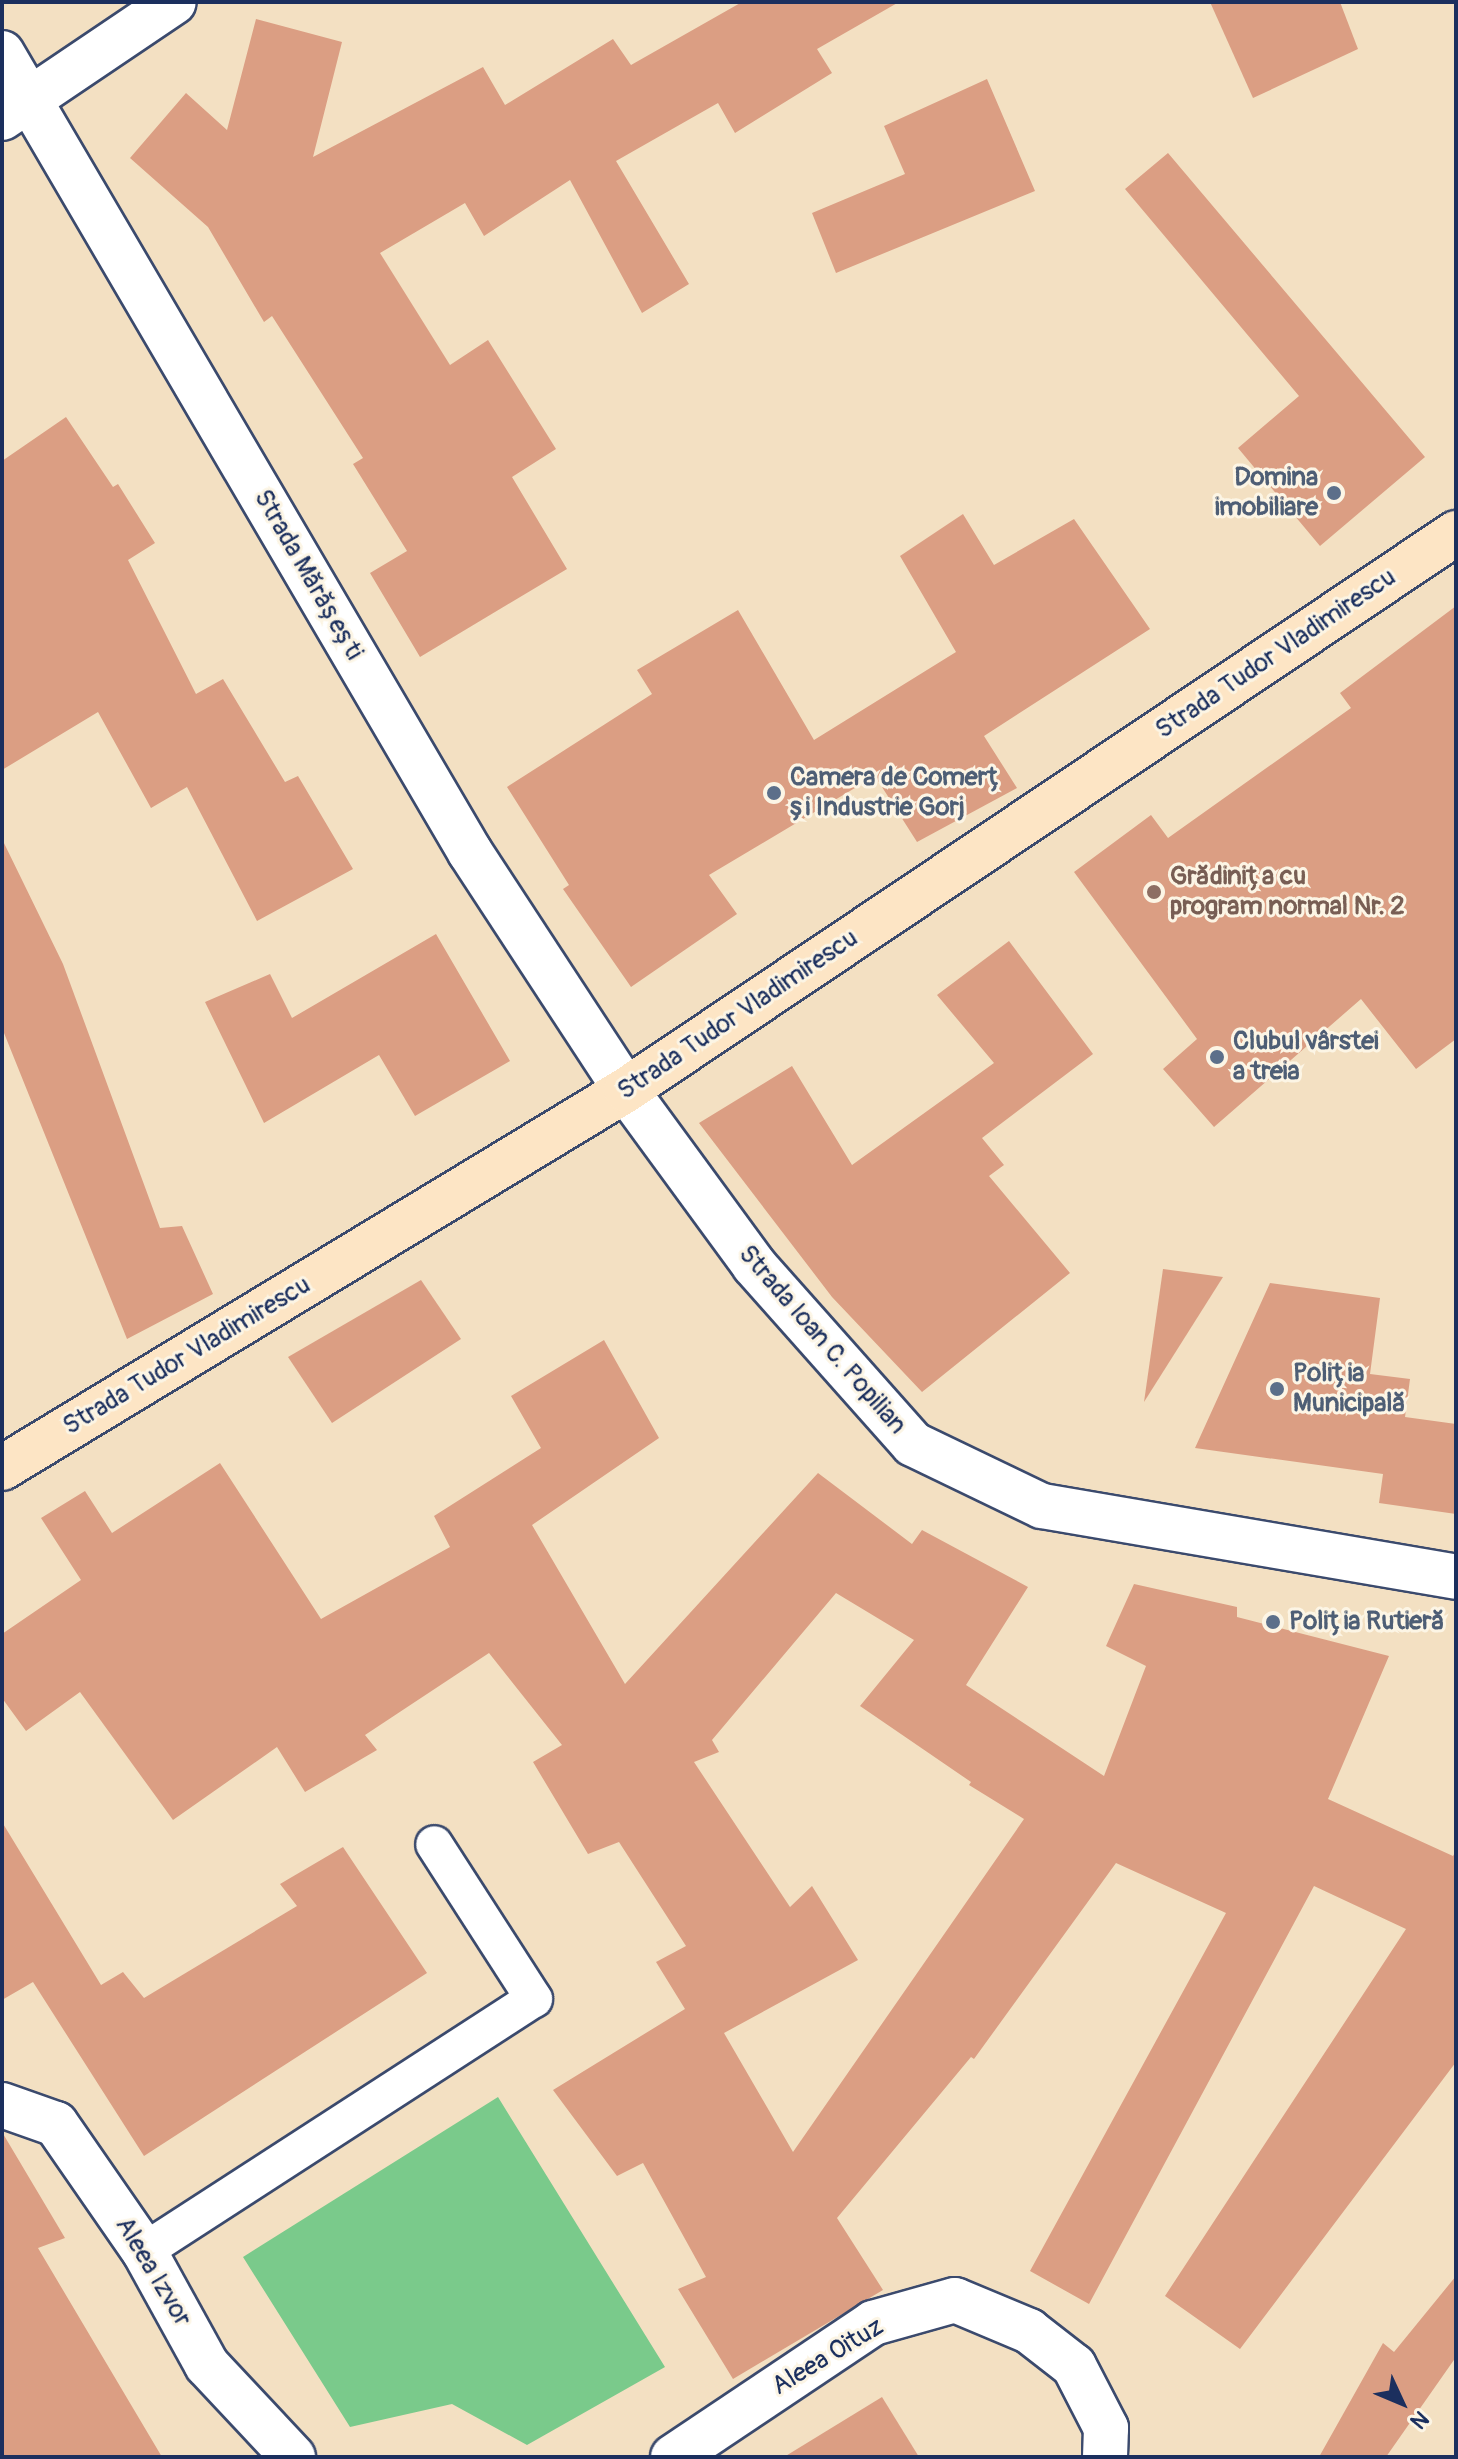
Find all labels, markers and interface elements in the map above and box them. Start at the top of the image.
place label: Domina imobiliare [1215,462,1318,524]
street label: Strada Mărășești [247,484,369,666]
marker: Domina imobiliare [1325,484,1343,502]
street label: Strada Tudor Vladimirescu [1150,562,1402,746]
place label: Camera de Comerț și Industrie Gorj [790,762,1003,824]
marker: Camera de Comerț și Industrie Gorj [765,784,783,802]
place label: Grădinița cu program normal Nr. 2 [1170,861,1405,922]
marker: Grădinița cu program normal Nr. 2 [1145,883,1163,901]
street label: Strada Tudor Vladimirescu [612,923,864,1107]
place label: Clubul vârstei a treia [1233,1026,1379,1088]
marker: Clubul vârstei a treia [1208,1048,1226,1066]
street label: Strada Ioan C. Popilian [731,1239,913,1441]
street label: Strada Tudor Vladimirescu [58,1270,316,1442]
place label: Poliția Municipală [1293,1358,1406,1420]
marker: Poliția Municipală [1268,1380,1286,1398]
place label: Poliția Rutieră [1289,1606,1445,1638]
marker: Poliția Rutieră [1264,1613,1282,1631]
street label: Aleea Izvor [108,2212,198,2332]
street label: Aleea Oituz [767,2312,889,2402]
north arrow [1362,2363,1442,2443]
text: N [1404,2405,1435,2435]

